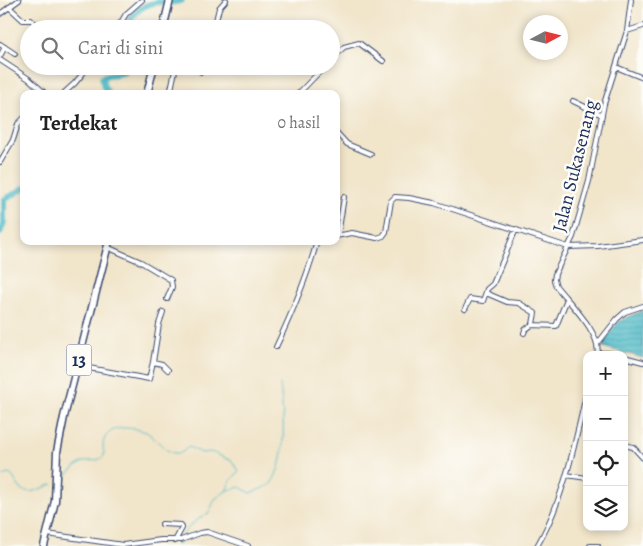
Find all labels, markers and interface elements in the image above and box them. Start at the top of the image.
north arrow [523,15,568,60]
search box [20,20,340,75]
icon: search [38,34,66,62]
text: Cari di sini [78,35,163,61]
street label: Jalan Sukasenang [546,97,604,235]
text: Terdekat [40,109,118,137]
text: 0 hasil [277,112,320,134]
road number: 13 [66,344,92,376]
map controls [583,351,628,531]
button: + [583,351,628,396]
button: − [583,396,628,441]
button: locate [583,441,628,486]
button: layers [583,486,628,531]

